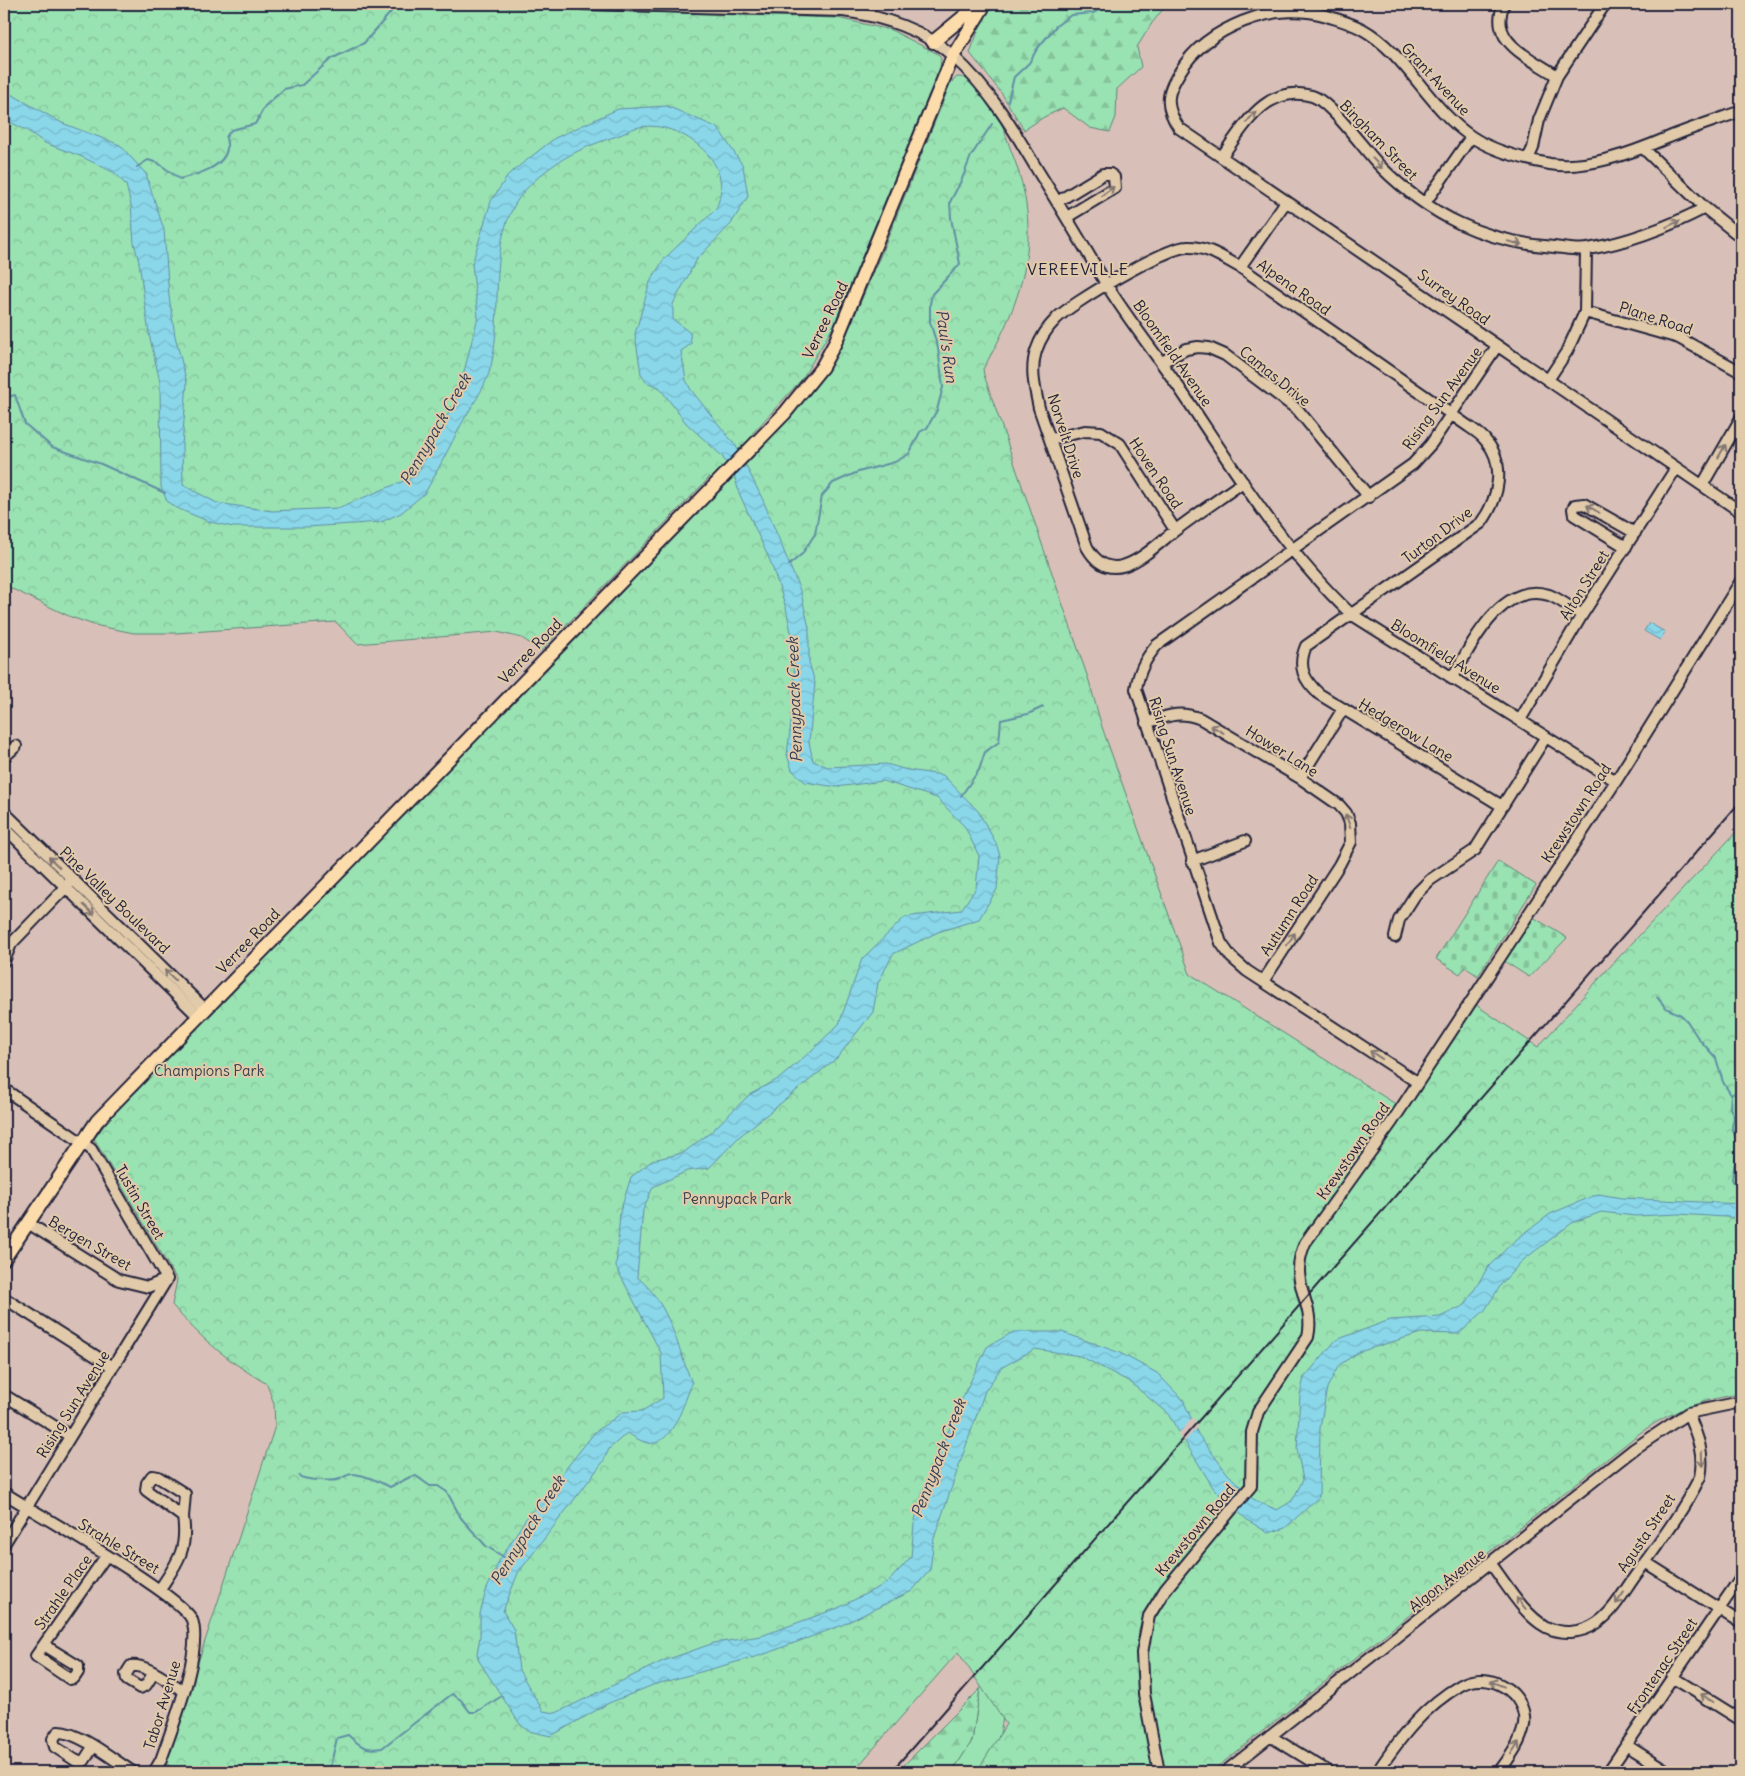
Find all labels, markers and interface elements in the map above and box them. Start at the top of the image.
street label: Grant Avenue [1397,39,1475,119]
street label: Bingham Street [1336,96,1422,184]
one-way arrow [1245,110,1256,123]
one-way arrow [1371,156,1383,169]
one-way arrow [1101,186,1115,196]
one-way arrow [1665,219,1680,228]
one-way arrow [1507,239,1523,248]
street label: Alpena Road [1253,255,1335,319]
district label: VEREEVILLE [1027,259,1129,279]
street label: Surrey Road [1414,265,1494,329]
street label: Verree Road [798,278,852,362]
street label: Bloomfield Avenue [1129,296,1217,410]
street label: Plane Road [1617,297,1695,339]
water label: Paul's Run [932,308,962,385]
street label: Camas Drive [1236,342,1314,410]
street label: Rising Sun Avenue [1398,343,1486,453]
water label: Pennypack Creek [395,368,476,488]
street label: Norvelt Drive [1043,391,1089,481]
street label: Hoven Road [1125,434,1187,512]
one-way arrow [1717,445,1727,459]
street label: Turton Drive [1398,502,1476,568]
one-way arrow [1586,503,1600,513]
street label: Alton Street [1555,547,1613,623]
street label: Verree Road [494,614,566,688]
street label: Bloomfield Avenue [1388,615,1504,697]
water label: Pennypack Creek [782,635,806,763]
street label: Rising Sun Avenue [1145,694,1201,818]
street label: Hedgerow Lane [1355,694,1457,766]
street label: Hower Lane [1242,721,1322,781]
one-way arrow [1211,723,1225,733]
street label: Krewstown Road [1537,760,1615,866]
one-way arrow [1343,813,1353,829]
street label: Pine Valley Boulevard [56,842,174,958]
one-way arrow [48,856,60,868]
street label: Autumn Road [1256,871,1322,959]
one-way arrow [82,904,95,916]
street label: Verree Road [212,904,284,978]
one-way arrow [1286,933,1296,947]
one-way arrow [164,969,177,981]
one-way arrow [1370,1050,1384,1060]
park label: Champions Park [154,1061,265,1080]
street label: Krewstown Road [1312,1099,1394,1203]
street label: Tustin Street [111,1161,169,1243]
park label: Pennypack Park [682,1189,792,1208]
street label: Bergen Street [45,1212,135,1274]
street label: Rising Sun Avenue [32,1347,114,1461]
water label: Pennypack Creek [906,1394,970,1520]
one-way arrow [1697,1451,1706,1467]
water label: Pennypack Creek [485,1470,570,1588]
street label: Krewstown Road [1151,1480,1239,1580]
street label: Agusta Street [1613,1490,1679,1576]
street label: Strahle Street [75,1514,163,1578]
street label: Algon Avenue [1405,1544,1489,1616]
street label: Strahle Place [30,1551,96,1633]
one-way arrow [1615,1590,1625,1604]
one-way arrow [1516,1596,1527,1609]
street label: Frontenac Street [1623,1614,1701,1718]
street label: Tabor Avenue [139,1658,185,1752]
one-way arrow [1490,1679,1505,1688]
one-way arrow [1700,1693,1714,1703]
one-way arrow [1510,1741,1520,1755]

